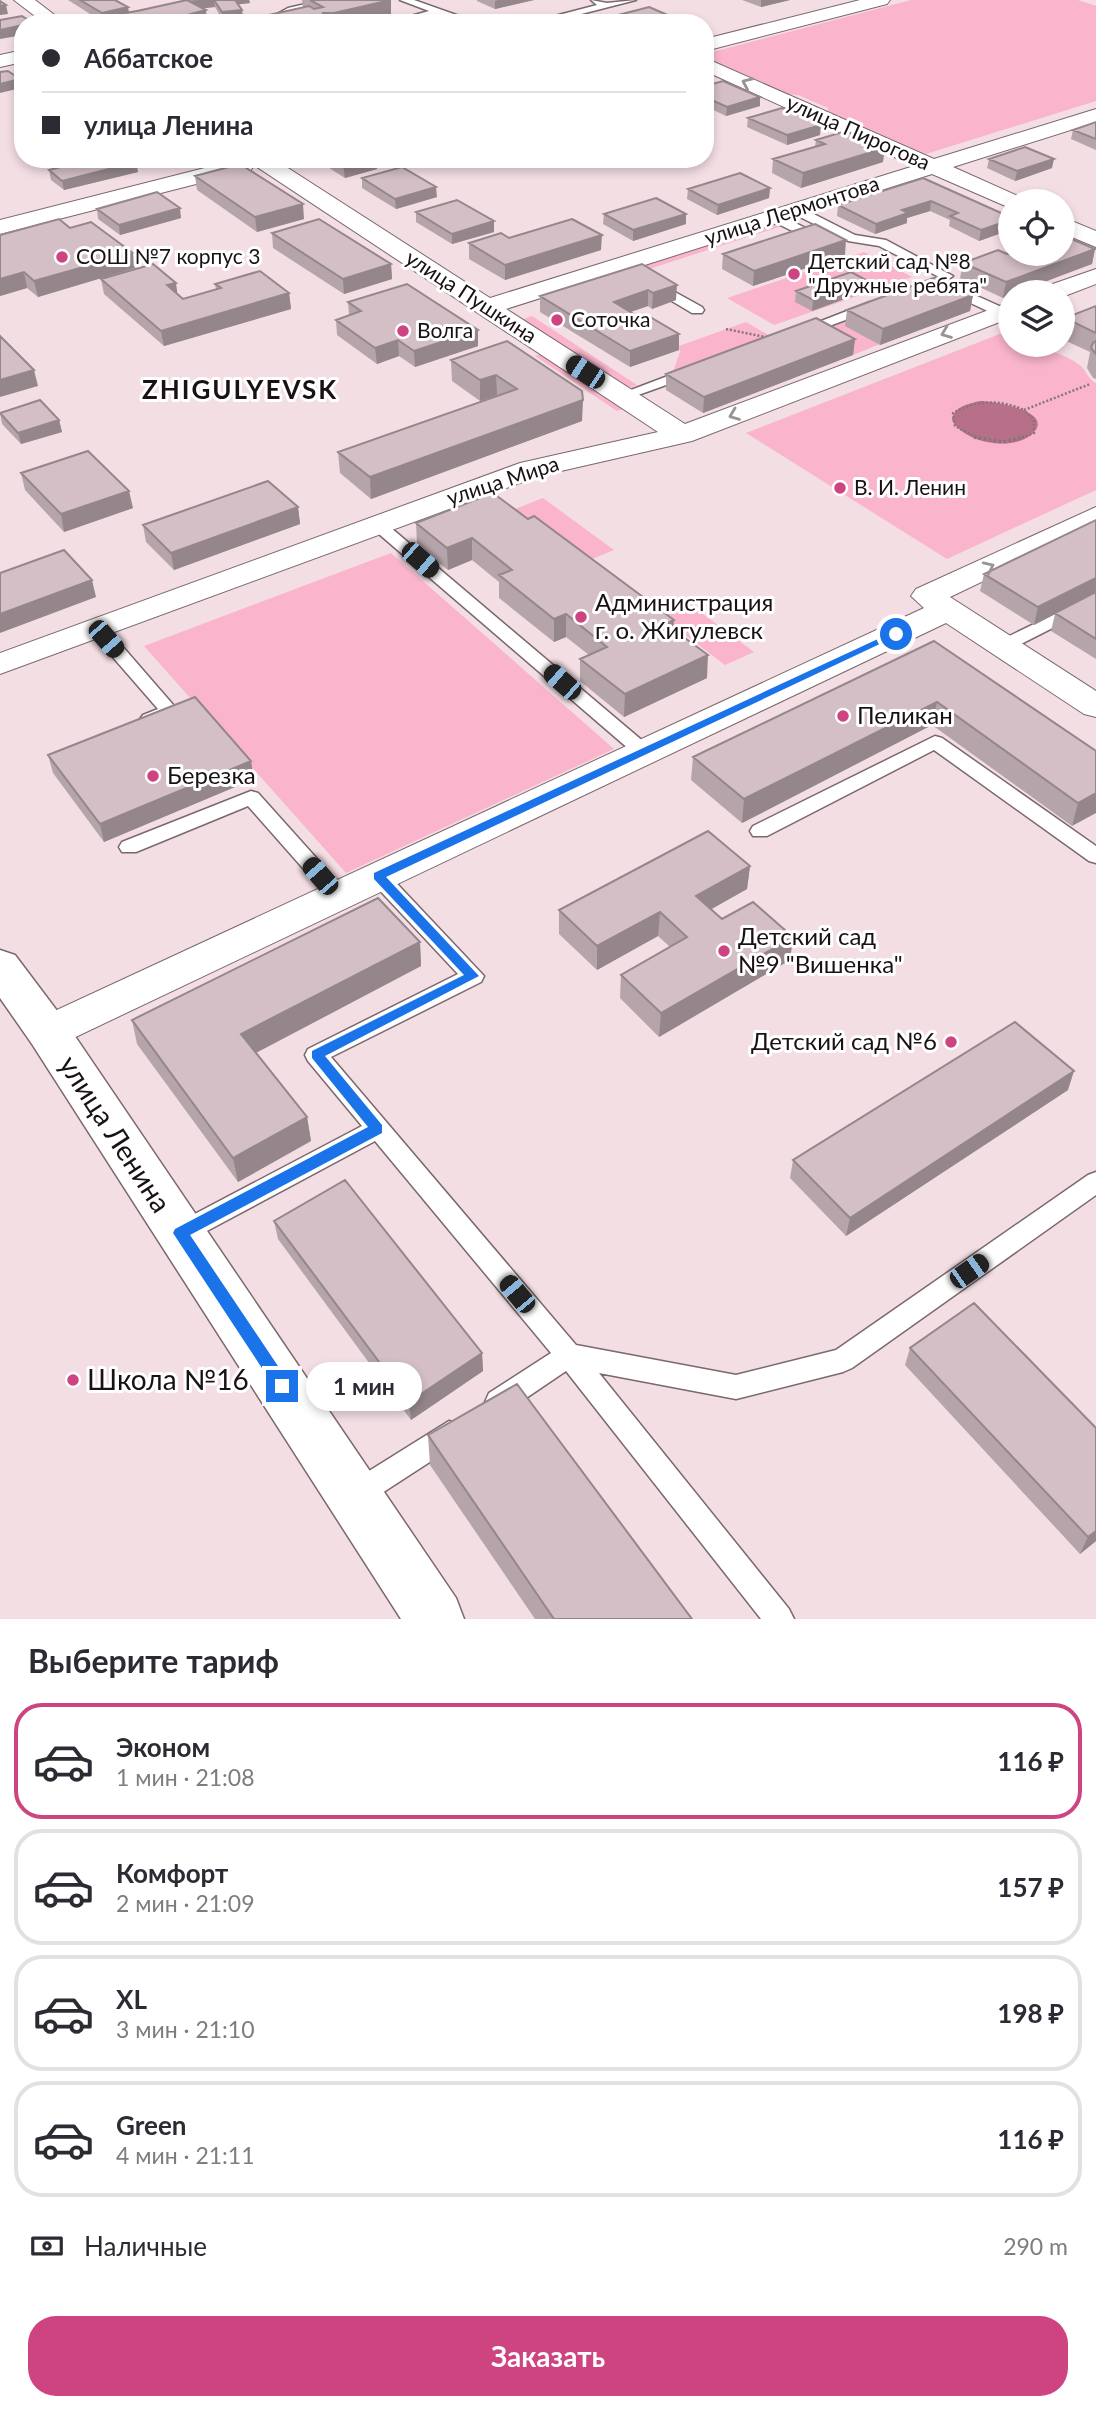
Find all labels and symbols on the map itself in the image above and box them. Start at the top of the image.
one-way arrow [742,77,754,91]
street label: улица Пирогова [783,89,934,175]
street label: улица Лермонтова [701,170,882,250]
place label: СОШ №7 корпус 3 [76,243,260,268]
street label: улица Пушкина [402,244,542,347]
place label: Детский сад №8 "Дружные ребята" [808,248,987,297]
marker: СОШ №7 корпус 3 [54,249,70,265]
marker: Детский сад №8 "Дружные ребята" [786,266,802,282]
place label: Соточка [571,306,651,331]
marker: Соточка [549,312,565,328]
place label: Волга [417,317,473,342]
marker: Волга [395,323,411,339]
one-way arrow [941,325,953,339]
car [562,352,609,392]
district label: ZHIGULYEVSK [142,373,338,405]
one-way arrow [728,407,740,421]
street label: улица Мира [443,450,562,509]
place label: В. И. Ленин [854,474,966,499]
marker: В. И. Ленин [832,480,848,496]
car [398,538,443,582]
one-way arrow [982,561,994,575]
place label: Администрация г. о. Жигулевск [595,587,773,644]
marker: Администрация г. о. Жигулевск [573,609,589,625]
car [85,616,128,662]
route start [880,618,912,650]
car [540,660,585,704]
place label: Пеликан [857,700,953,729]
marker: Пеликан [835,708,851,724]
place label: Березка [167,760,256,789]
marker: Березка [145,768,161,784]
car [299,853,342,899]
place label: Детский сад №9 "Вишенка" [738,921,903,978]
marker: Детский сад №9 "Вишенка" [716,943,732,959]
place label: Детский сад №6 [751,1026,937,1055]
marker: Детский сад №6 [943,1034,959,1050]
street label: улица Ленина [53,1049,179,1218]
car [946,1250,993,1292]
car [496,1271,539,1317]
place label: Школа №16 [87,1362,249,1396]
callout: 1 мин [306,1362,422,1410]
route end [266,1370,298,1402]
marker: Школа №16 [65,1372,81,1388]

